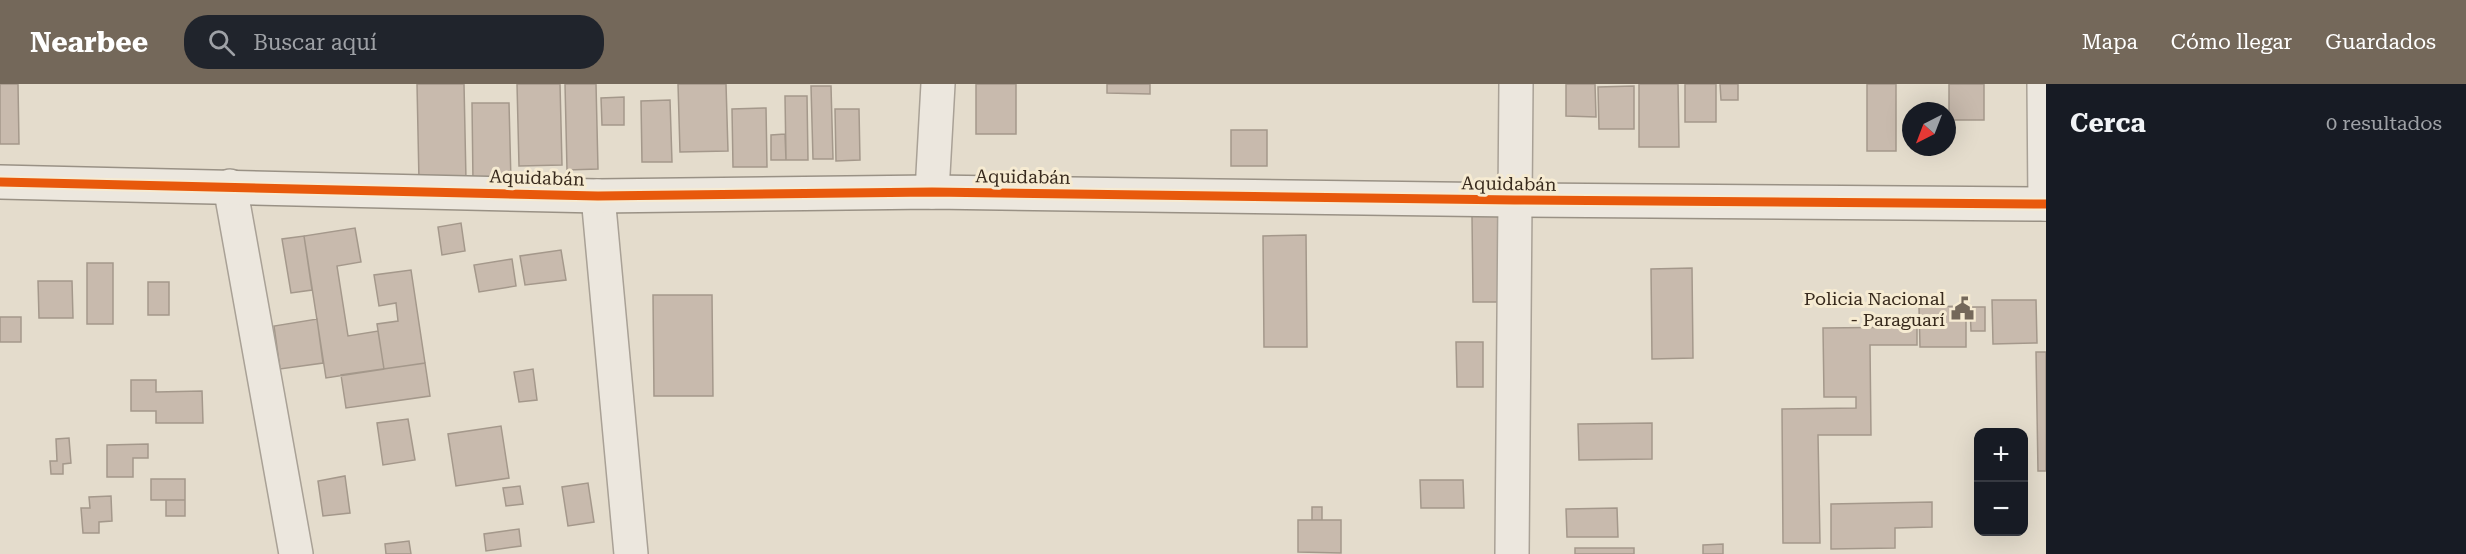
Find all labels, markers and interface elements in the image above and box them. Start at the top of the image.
search box [184,15,604,69]
text: Nearbee [30,26,148,59]
icon: search [205,26,238,59]
text: Buscar aquí [253,30,377,55]
text: Mapa [2082,30,2138,54]
text: Cómo llegar [2171,30,2292,54]
text: Guardados [2325,30,2436,54]
north arrow [1902,102,1956,156]
text: Cerca [2070,108,2146,138]
text: 0 resultados [2326,111,2442,135]
street label: Aquidabán [489,165,585,190]
street label: Aquidabán [975,165,1071,188]
street label: Aquidabán [1461,172,1557,195]
place label: Policia Nacional - Paraguarí [1804,288,1945,330]
public building icon: Policia Nacional - Paraguarí [1950,296,1976,322]
map controls [1974,428,2028,536]
button: + [1974,428,2028,482]
button: − [1974,482,2028,536]

